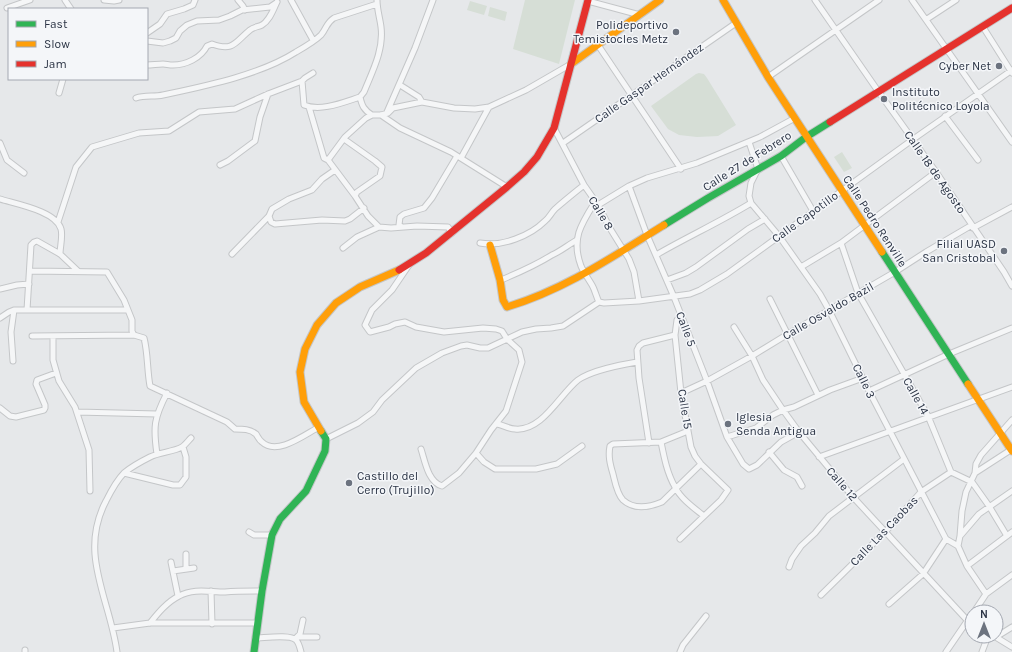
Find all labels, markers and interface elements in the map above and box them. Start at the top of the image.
legend [8,8,148,80]
text: Fast [44,17,68,31]
place label: Polideportivo Temistocles Metz [573,18,668,46]
marker: Polideportivo Temistocles Metz [671,27,681,37]
text: Slow [44,37,70,51]
street label: Calle Gaspar Hernández [592,40,706,126]
text: Jam [44,57,67,71]
place label: Cyber Net [939,59,991,73]
marker: Cyber Net [994,61,1004,71]
place label: Instituto Politécnico Loyola [892,85,990,113]
marker: Instituto Politécnico Loyola [879,94,889,104]
street label: Calle 27 de Febrero [700,128,794,194]
street label: Calle 18 de Agosto [901,128,969,216]
street label: Calle Pedro Renville [840,172,910,270]
street label: Calle Capotillo [769,188,841,246]
street label: Calle 8 [585,194,617,232]
place label: Filial UASD San Cristobal [922,237,996,265]
marker: Filial UASD San Cristobal [999,246,1009,256]
street label: Calle Osvaldo Bazil [780,279,876,343]
street label: Calle 5 [673,309,699,349]
street label: Calle 3 [850,361,878,401]
street label: Calle 14 [900,375,932,417]
street label: Calle 15 [675,388,695,430]
place label: Iglesia Senda Antigua [736,410,816,438]
marker: Iglesia Senda Antigua [723,419,733,429]
street label: Calle 12 [823,464,861,504]
place label: Castillo del Cerro (Trujillo) [357,469,435,497]
marker: Castillo del Cerro (Trujillo) [344,478,354,488]
street label: Calle Las Caobas [847,493,921,569]
north arrow [964,604,1004,644]
text: N [980,608,988,621]

